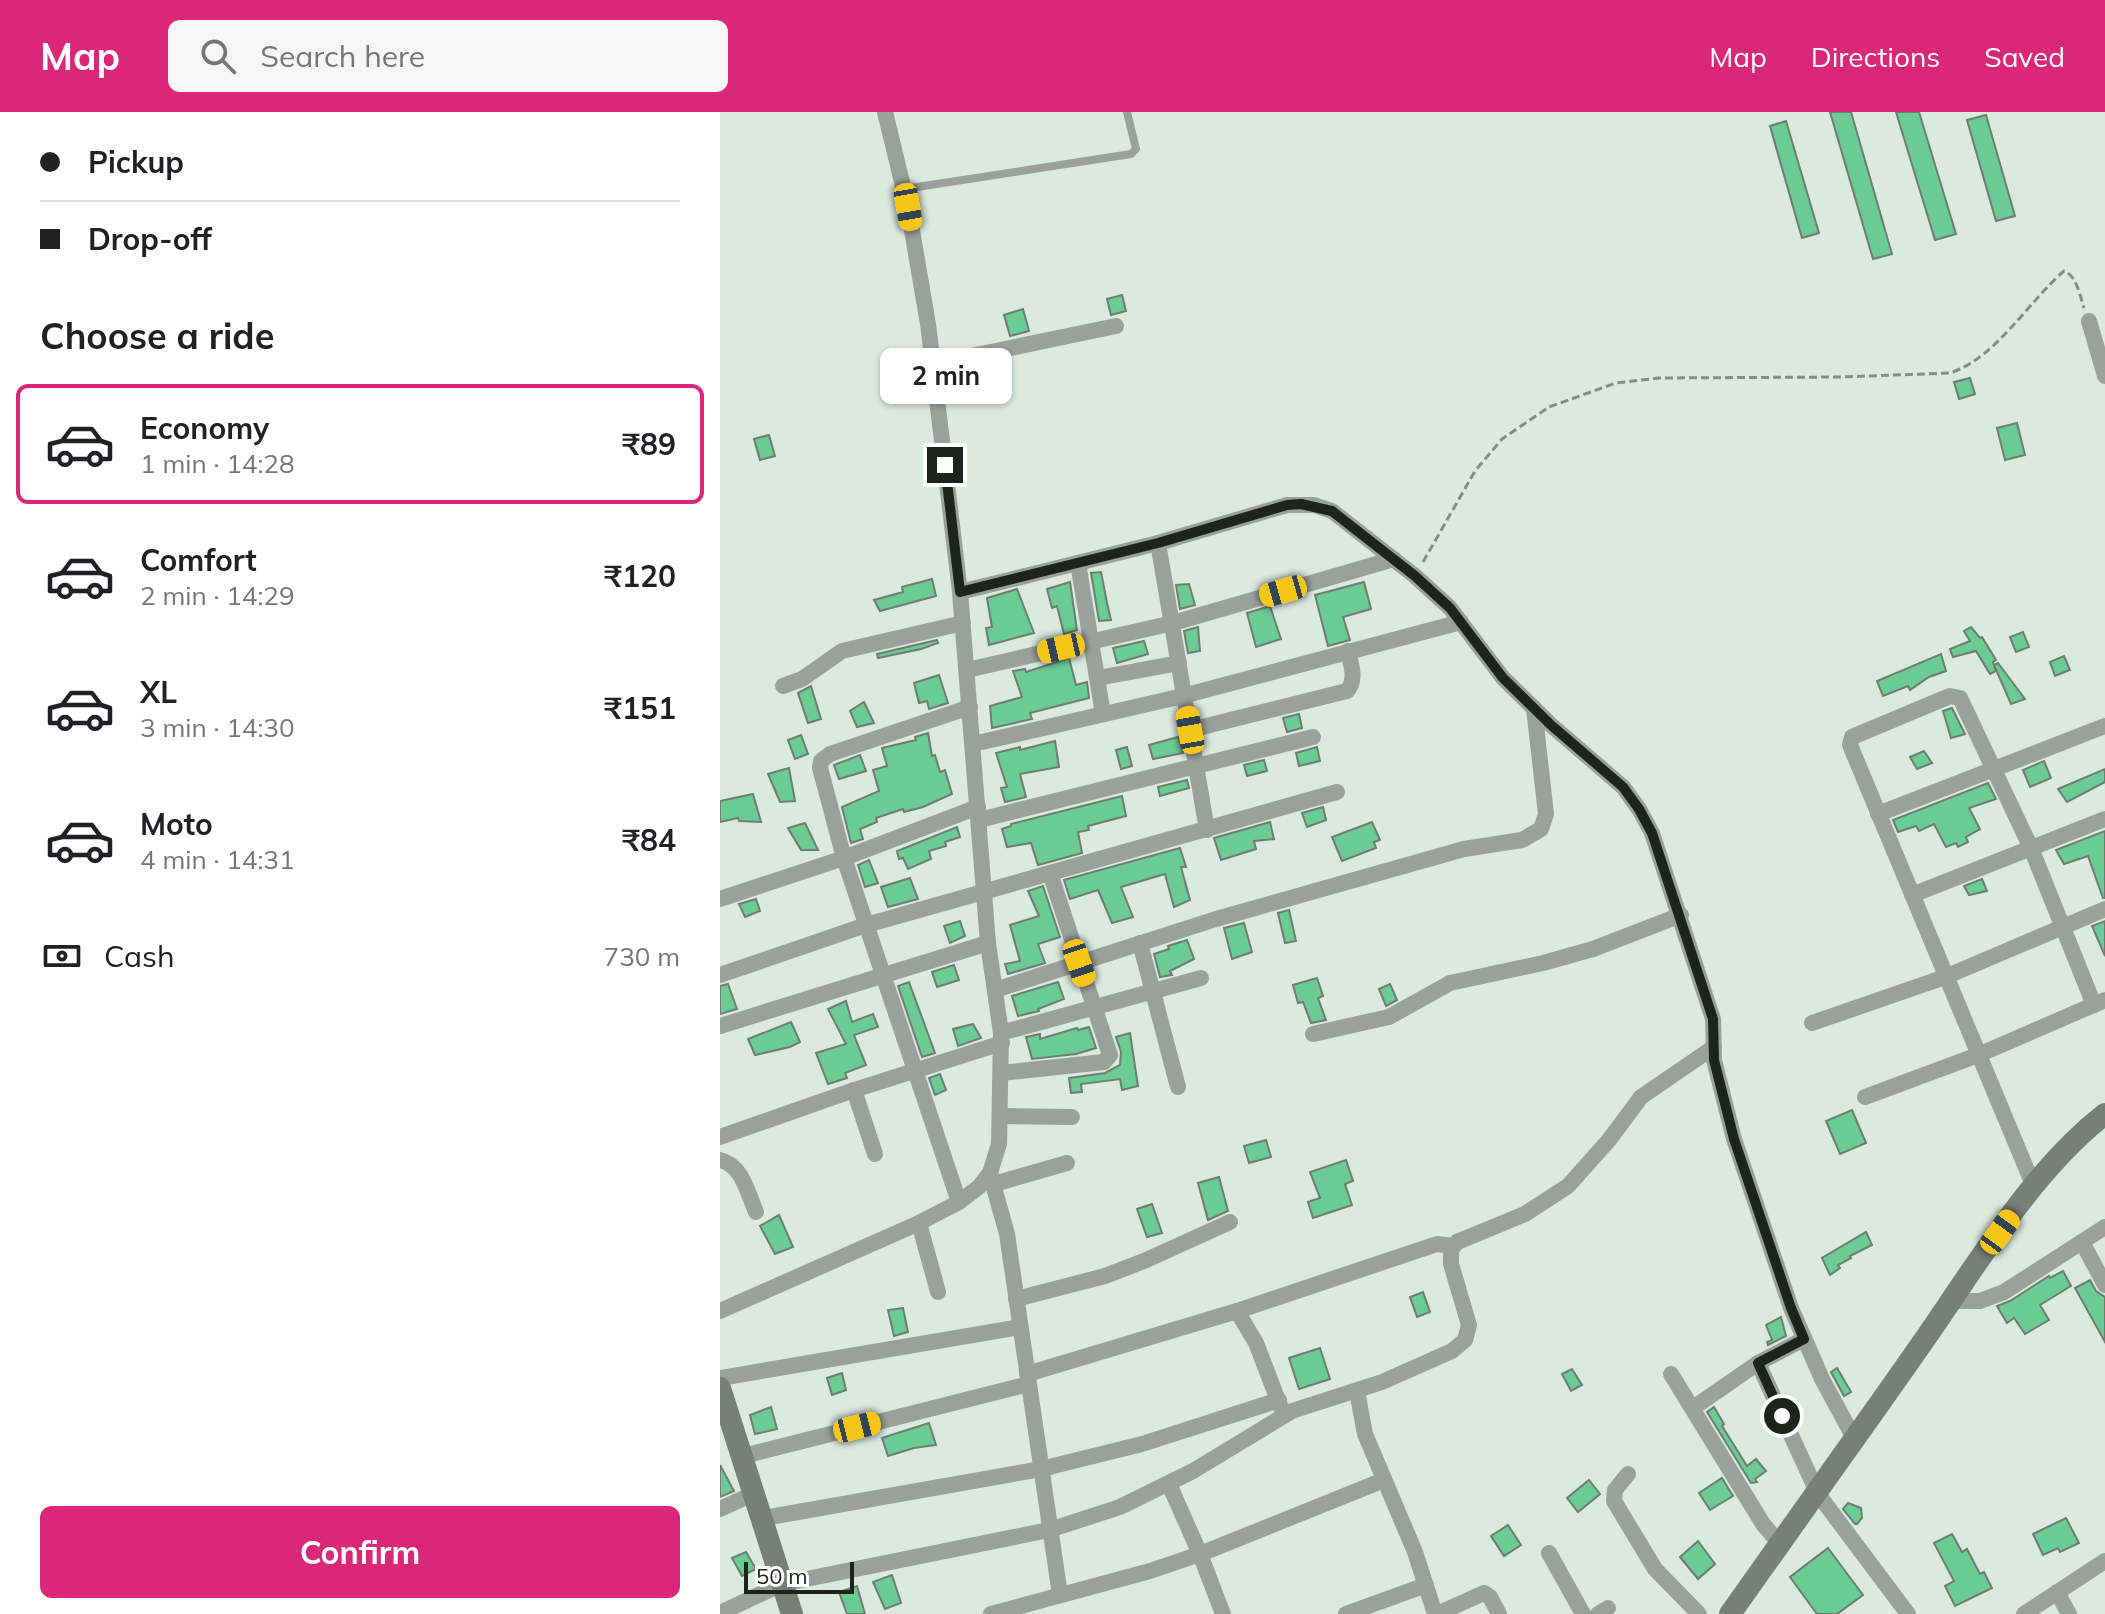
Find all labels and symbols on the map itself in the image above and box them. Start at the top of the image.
car [892,181,924,233]
callout: 2 min [879,349,1011,405]
route end [927,447,963,483]
car [1257,573,1309,609]
car [1035,631,1087,665]
car [1174,704,1206,756]
car [1060,936,1098,990]
car [1976,1206,2024,1258]
route start [1764,1398,1800,1434]
car [831,1410,883,1444]
scale bar [744,1558,854,1594]

